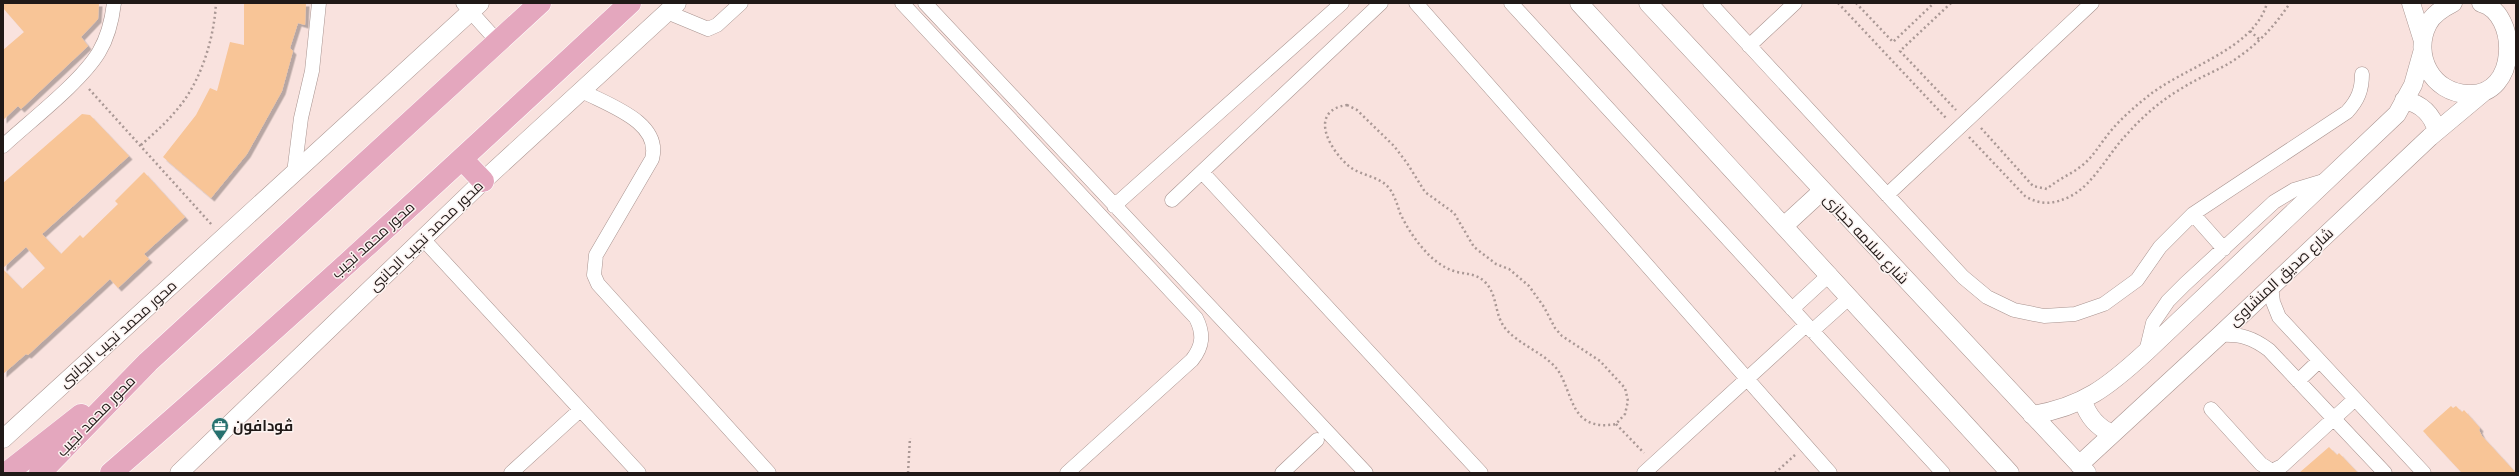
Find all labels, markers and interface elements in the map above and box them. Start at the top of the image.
street label: محور محمد نجيب الجانبى [365,177,487,295]
street label: شارع سلامه حجازى [1818,189,1913,289]
street label: محور محمد نجيب [328,198,418,282]
street label: شارع صديق المنشاوى [2224,223,2338,332]
street label: محور محمد نجيب الجانبى [55,276,181,392]
street label: محور محمد نجيب [52,371,139,460]
office icon: ڤودافون [210,416,230,441]
place label: ڤودافون [233,416,293,435]

